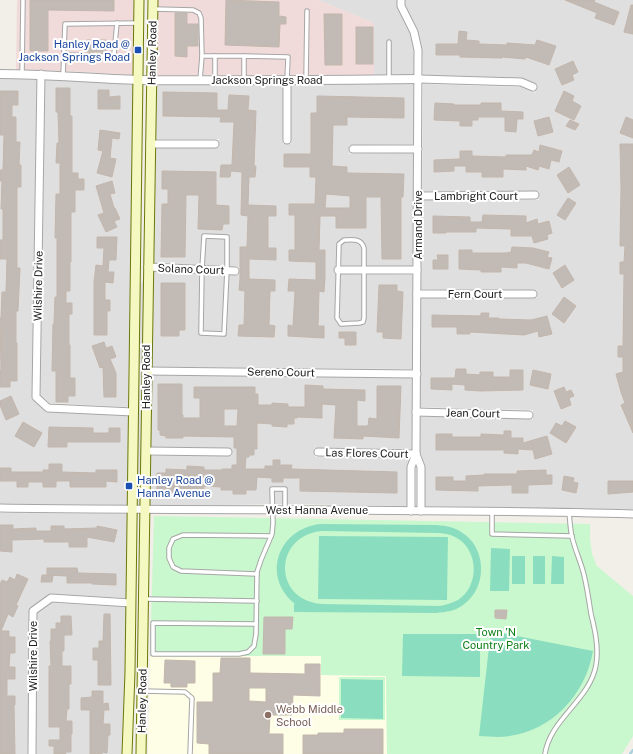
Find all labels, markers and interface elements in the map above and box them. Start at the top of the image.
street label: Hanley Road [145,21,159,85]
place label: Hanley Road @ Jackson Springs Road [19,38,130,63]
marker: Hanley Road @ Jackson Springs Road [133,45,143,55]
street label: Jackson Springs Road [211,74,323,86]
street label: Armand Drive [412,190,424,260]
street label: Lambright Court [434,190,518,202]
street label: Wilshire Drive [31,251,45,321]
street label: Solano Court [157,262,225,276]
street label: Fern Court [448,288,502,300]
street label: Hanley Road [140,345,152,409]
street label: Sereno Court [247,365,315,379]
street label: Jean Court [446,407,500,419]
street label: Las Flores Court [325,446,409,460]
place label: Hanley Road @ Hanna Avenue [137,474,213,499]
marker: Hanley Road @ Hanna Avenue [124,481,134,491]
street label: West Hanna Avenue [266,504,368,516]
street label: Wilshire Drive [27,621,39,691]
park label: Town ’N Country Park [462,626,530,651]
street label: Hanley Road [135,669,149,733]
place label: Webb Middle School [276,703,343,728]
marker: Webb Middle School [263,710,273,720]

